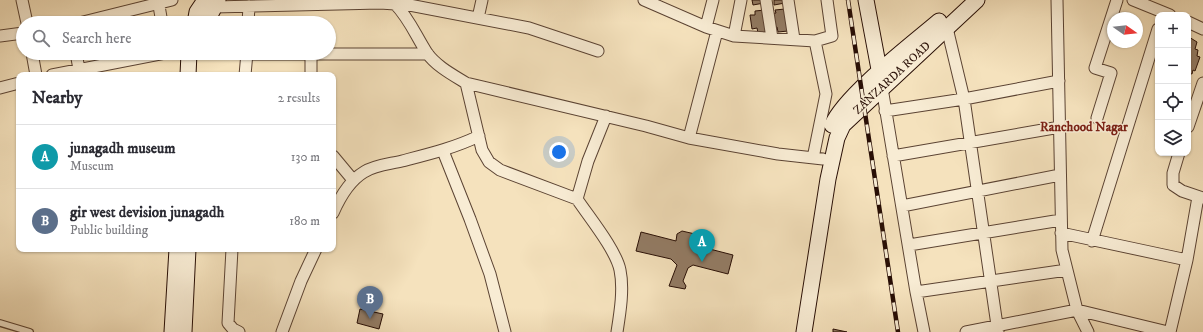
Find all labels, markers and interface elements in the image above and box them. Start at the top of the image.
north arrow [1107,12,1143,48]
map controls [1155,12,1191,156]
button: + [1155,12,1191,48]
search box [16,16,336,60]
icon: search [30,27,52,49]
text: Search here [62,29,131,48]
street label: ZANZARDA ROAD [850,38,934,118]
button: − [1155,48,1191,84]
button: locate [1155,84,1191,120]
text: Nearby [32,87,82,109]
text: 2 results [278,90,320,106]
district label: Ranchood Nagar [1040,119,1128,136]
button: layers [1155,120,1191,156]
text: junagadh museum [70,139,175,158]
your location [549,142,569,162]
text: A [41,149,49,165]
text: 130 m [291,149,320,165]
text: Museum [70,158,114,174]
text: gir west devision junagadh [70,203,224,222]
text: B [41,213,49,229]
text: 180 m [289,213,320,229]
text: Public building [70,222,148,238]
pin: A [689,229,715,262]
pin: B [357,286,383,319]

